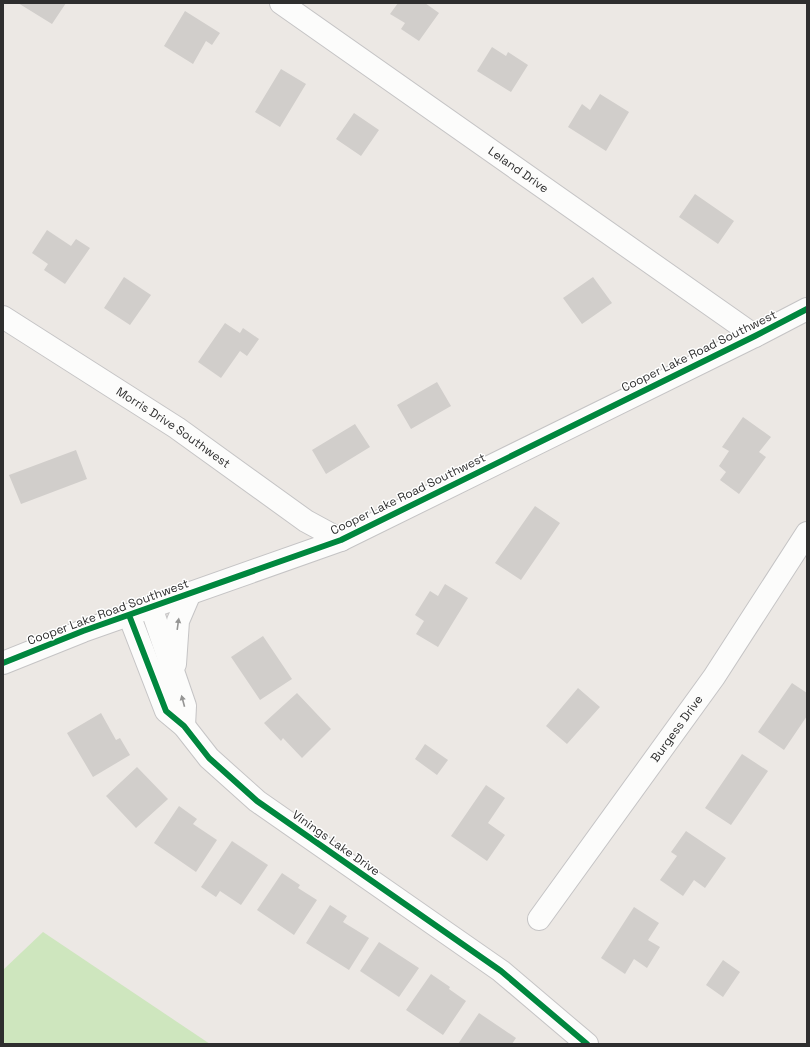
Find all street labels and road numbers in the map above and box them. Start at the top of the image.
street label: Leland Drive [485,143,552,197]
street label: Cooper Lake Road Southwest [619,306,779,396]
street label: Morris Drive Southwest [113,383,233,472]
street label: Cooper Lake Road Southwest [328,449,488,539]
street label: Cooper Lake Road Southwest [25,575,191,649]
street label: Burgess Drive [647,692,706,765]
street label: Vinings Lake Drive [289,807,383,879]

